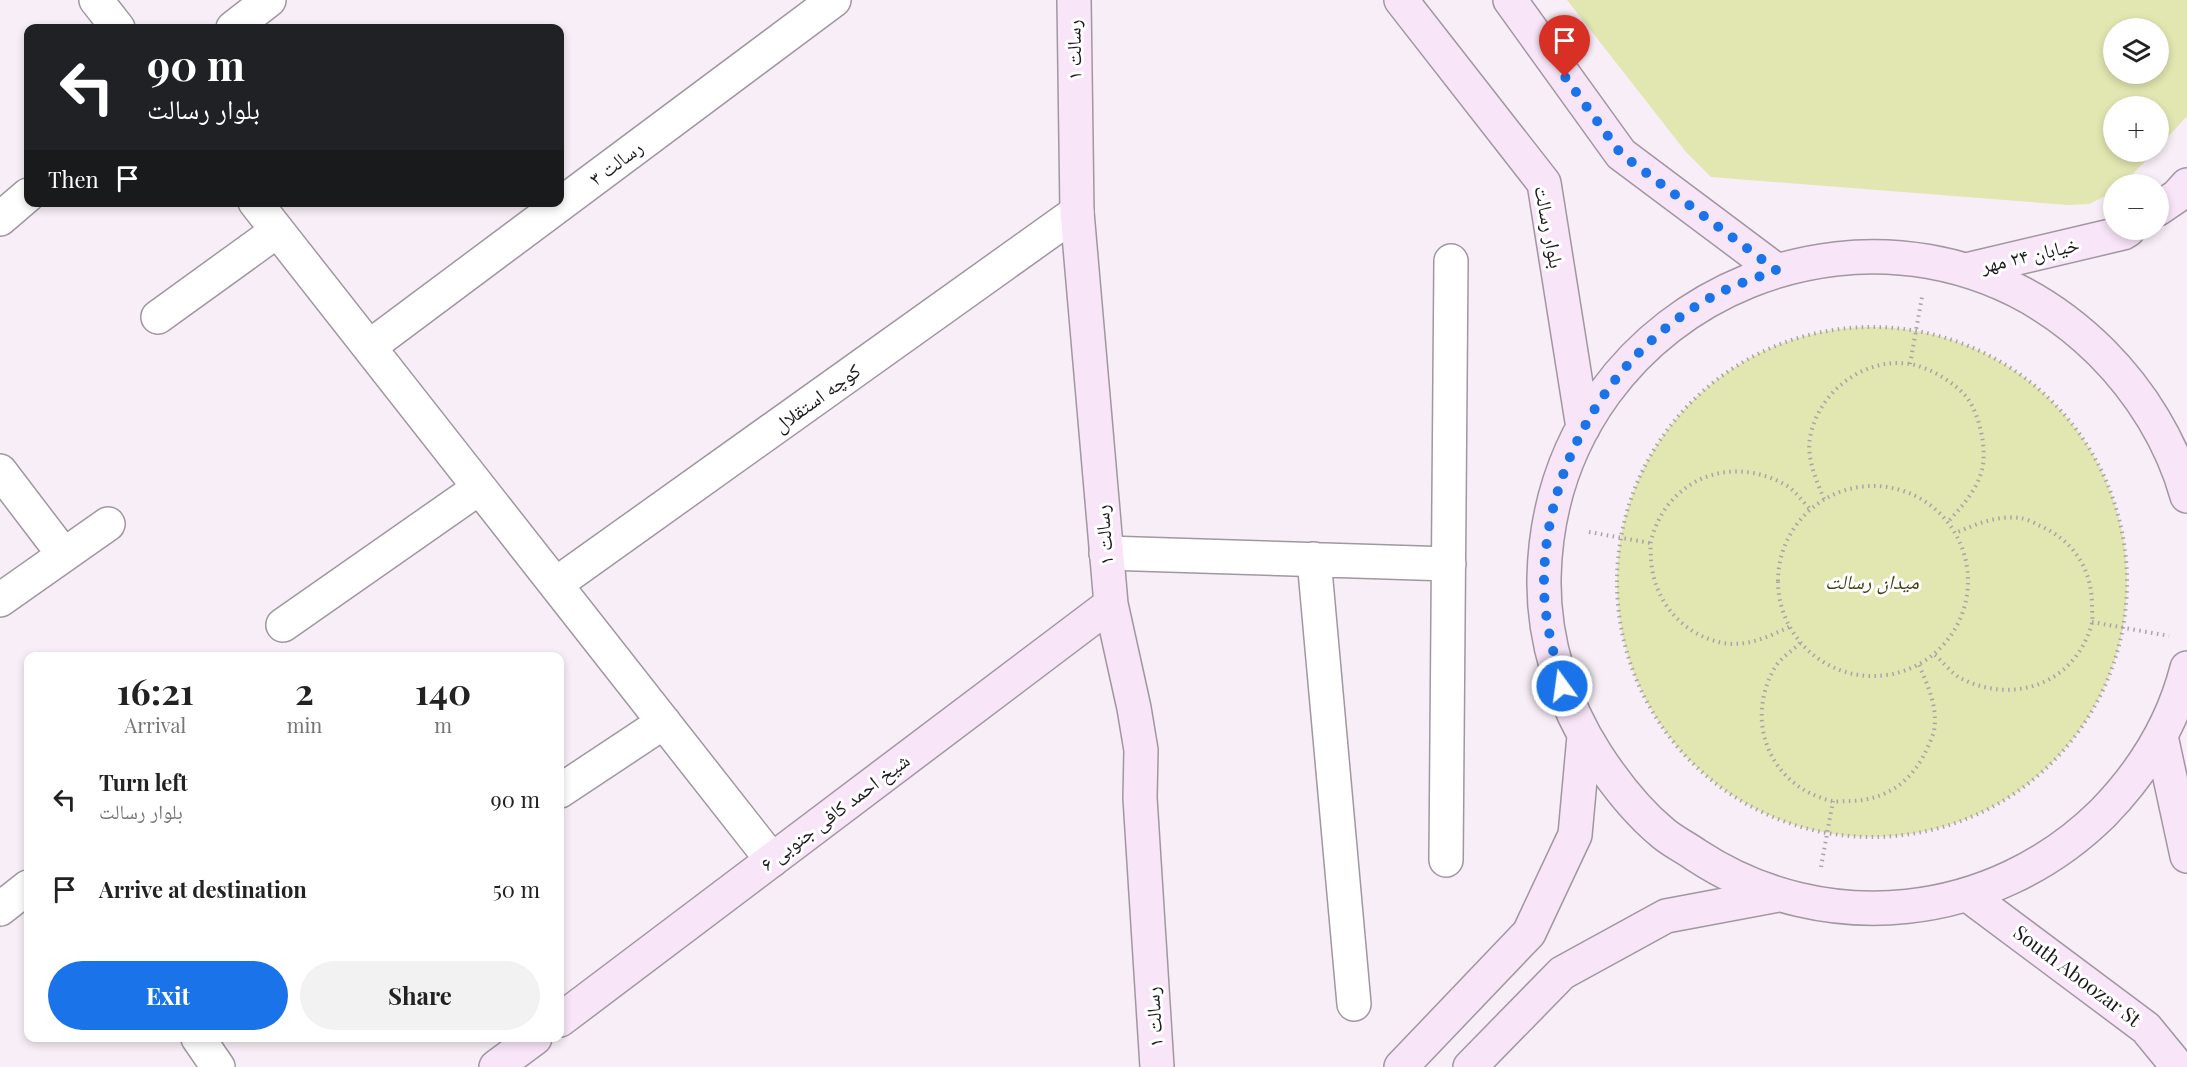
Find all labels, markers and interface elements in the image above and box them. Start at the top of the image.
pin [1539,15,1590,77]
map controls [2103,18,2169,240]
button: layers [2103,18,2169,84]
street label: رسالت ۱ [1058,20,1087,80]
icon: arrive [1548,24,1581,57]
text: 90 m [147,36,245,92]
icon: left [48,48,126,126]
text: بلوار رسالت [147,90,260,126]
button: + [2103,96,2169,162]
street label: رسالت ۳ [583,133,647,191]
icon: arrive [111,162,144,195]
text: Then [48,164,99,194]
button: − [2103,174,2169,240]
street label: بلوار رسالت [1529,183,1572,270]
street label: خیابان ۲۴ مهر [1977,229,2082,278]
street label: کوچه استقلال [767,356,865,438]
street label: رسالت ۱ [1086,504,1119,566]
park label: میدان رسالت [1825,567,1919,595]
position arrow [1530,654,1594,718]
text: 16:21 [117,666,194,714]
text: 2 [295,666,314,714]
text: 140 [415,666,471,714]
text: Arrival [125,711,186,738]
text: min [287,711,322,738]
text: m [434,711,452,738]
street label: شیخ احمد کافی جنوبی ۶ [754,746,915,877]
text: Turn left [99,767,188,797]
icon: left [48,783,81,816]
text: 90 m [491,784,540,814]
text: بلوار رسالت [99,797,183,824]
icon: arrive [48,873,81,906]
text: Arrive at destination [99,874,307,904]
text: 50 m [493,874,540,904]
street label: South Aboozar St [2009,918,2148,1032]
button: Exit [48,961,288,1030]
button: Share [300,961,540,1030]
street label: رسالت ۱ [1137,986,1168,1048]

